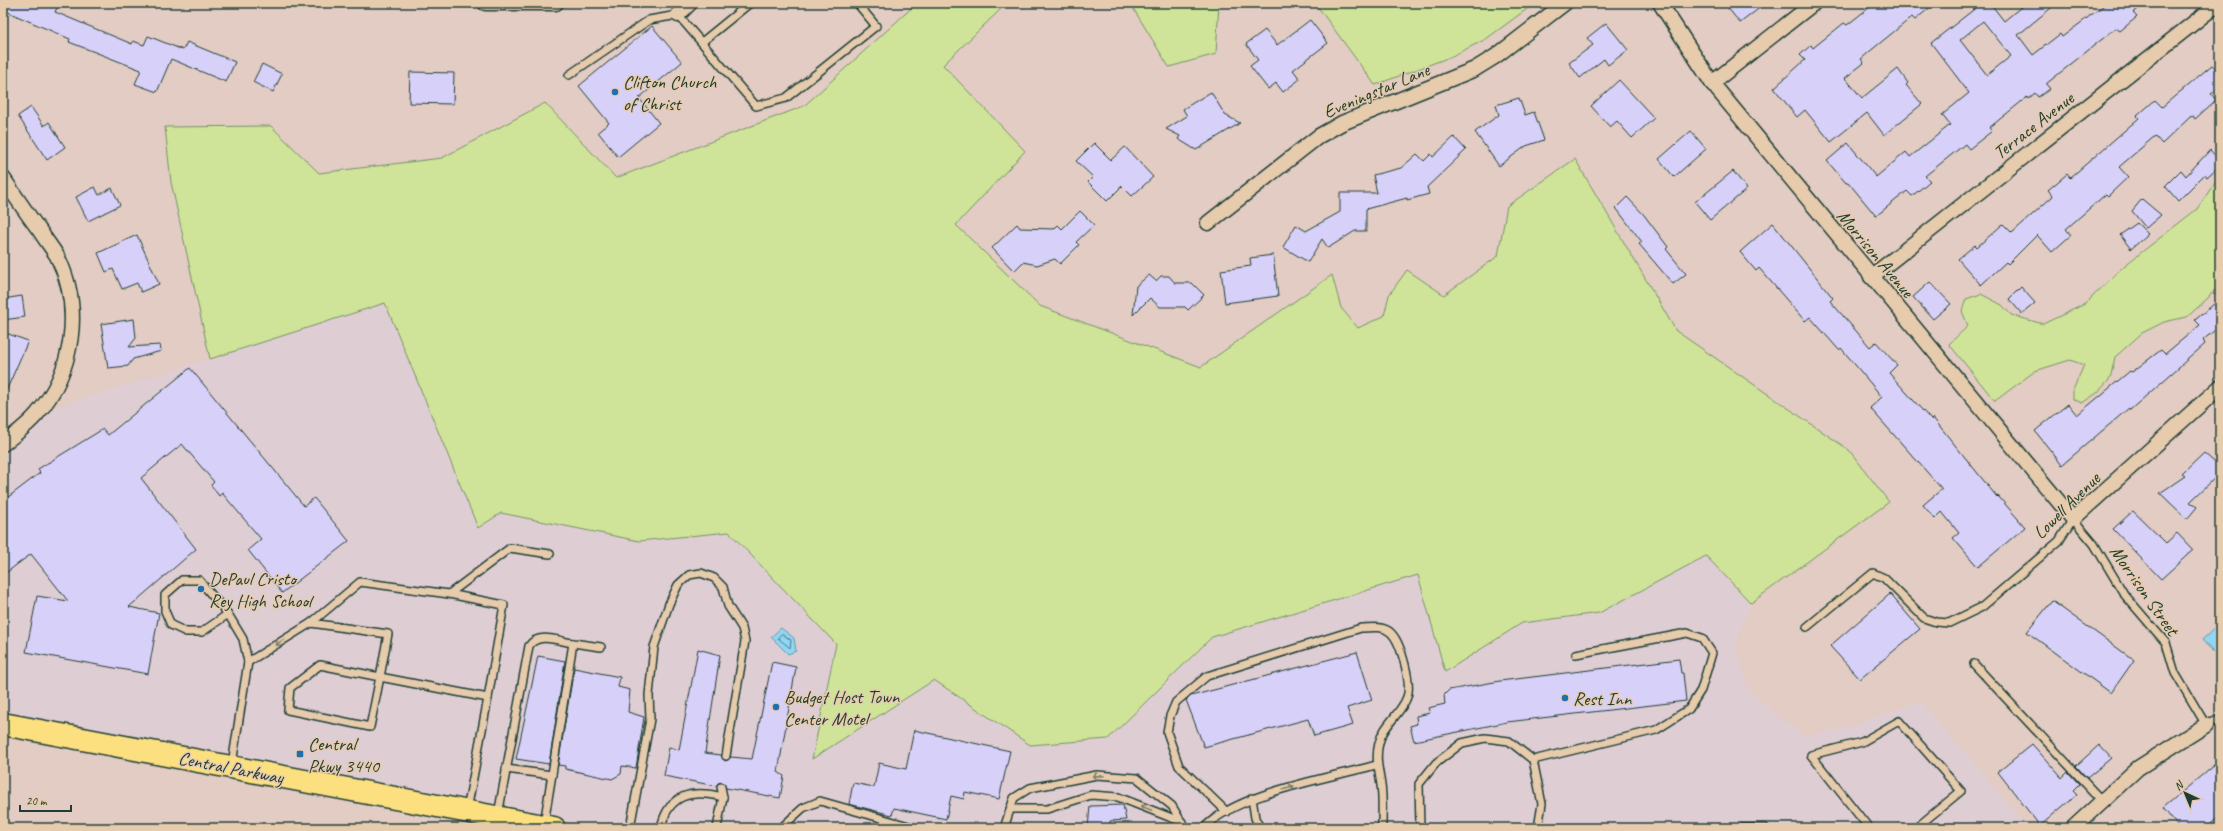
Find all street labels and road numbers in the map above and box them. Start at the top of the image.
street label: Eveningstar Lane [1320,57,1435,124]
street label: Terrace Avenue [1988,86,2080,165]
street label: Morrison Avenue [1831,205,1920,304]
street label: Lowell Avenue [2028,466,2107,544]
street label: Morrison Street [2104,541,2185,642]
street label: Central Parkway [176,746,287,790]

